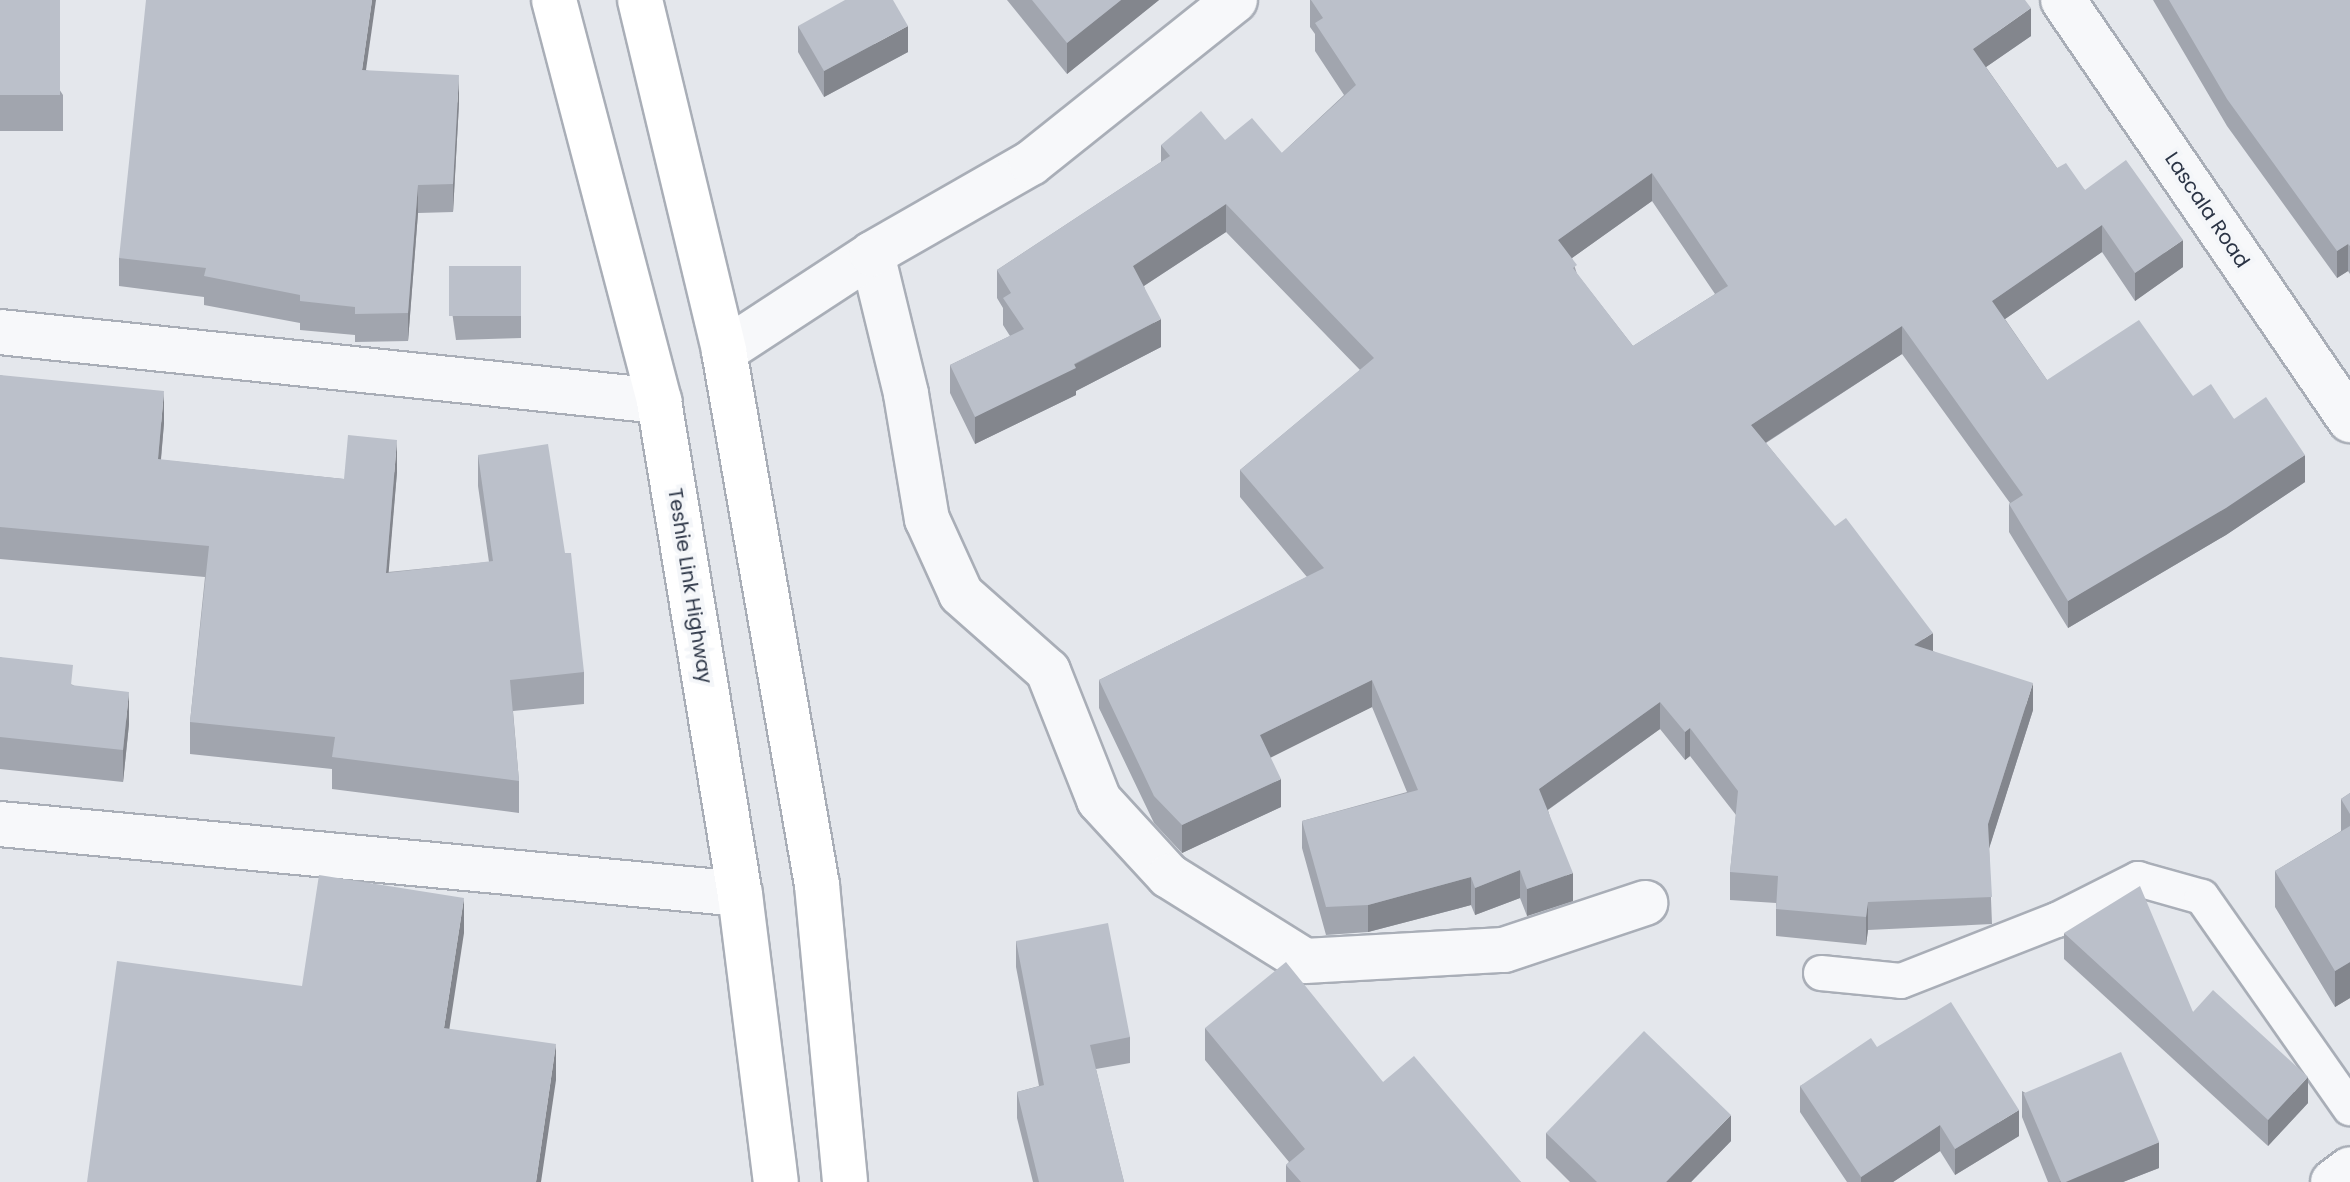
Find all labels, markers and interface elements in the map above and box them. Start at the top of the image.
street label: Lascala Road [2160,148,2254,272]
street label: Teshie Link Highway [663,487,717,685]

